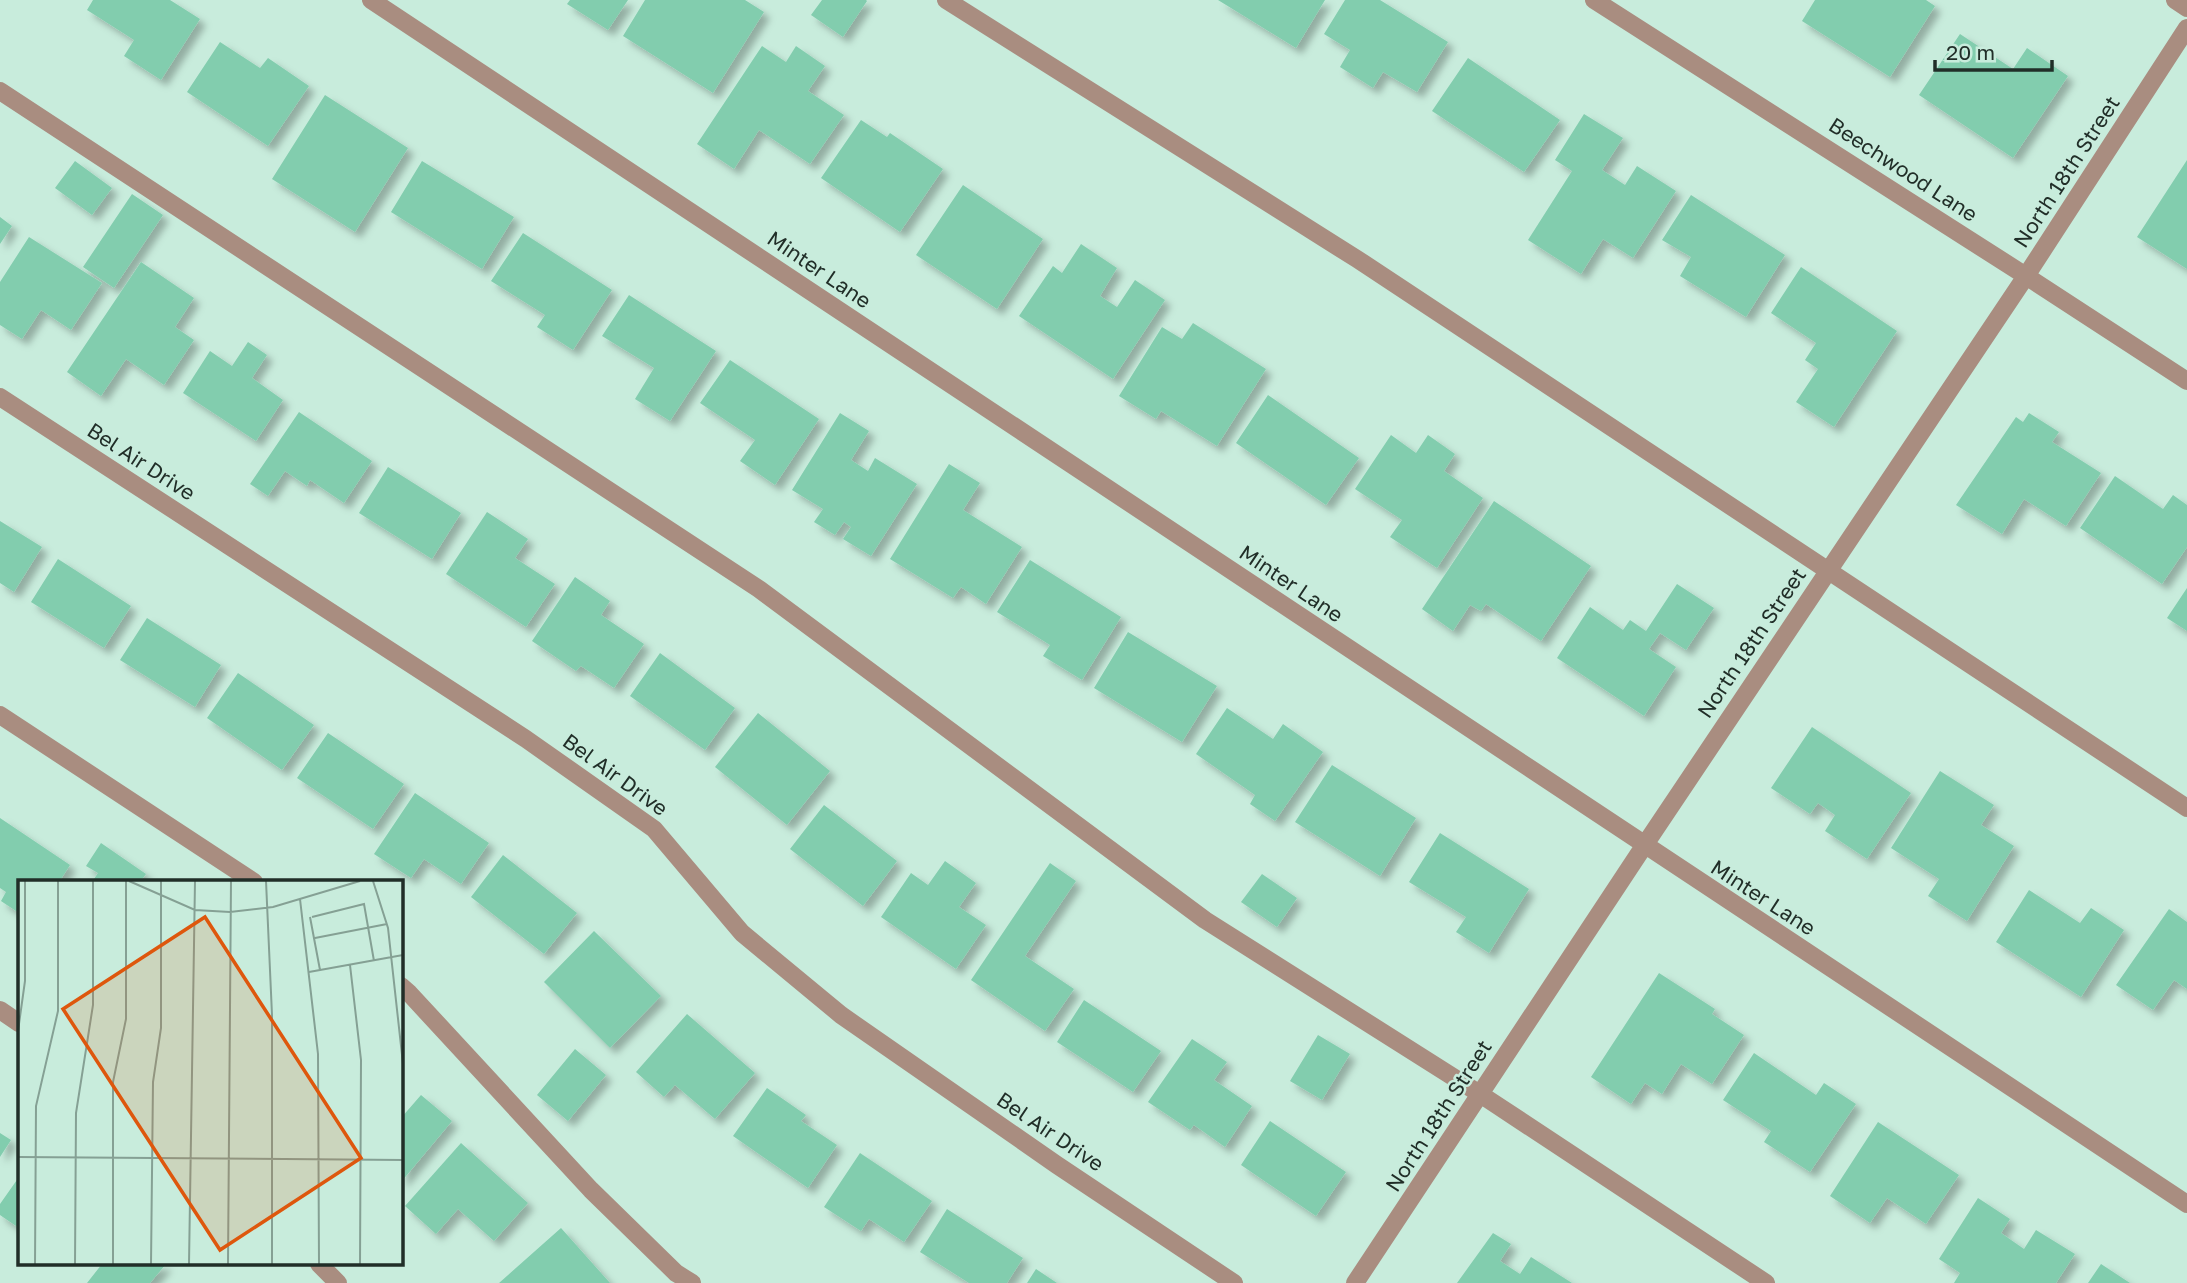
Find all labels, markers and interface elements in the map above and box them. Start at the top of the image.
scale bar [1935,28,2052,72]
text: 20 m [1946,39,1995,65]
street label: North 18th Street [2007,91,2125,252]
street label: Beechwood Lane [1824,111,1983,227]
street label: Minter Lane [763,225,876,313]
street label: Bel Air Drive [83,417,200,506]
street label: Minter Lane [1235,539,1348,627]
street label: North 18th Street [1691,562,1811,722]
street label: Bel Air Drive [558,727,673,821]
street label: Minter Lane [1706,854,1821,941]
inset map [18,880,402,1266]
street label: North 18th Street [1379,1035,1497,1196]
street label: Bel Air Drive [992,1086,1109,1176]

